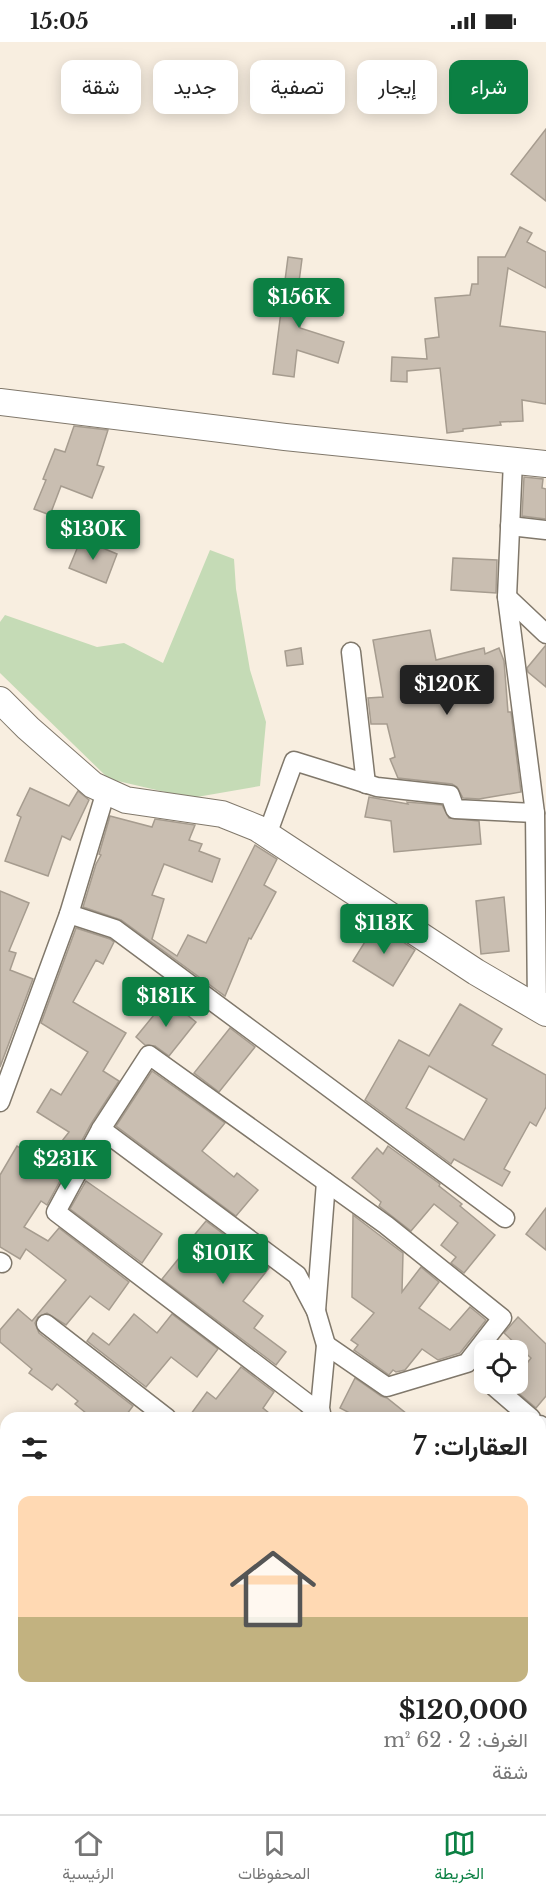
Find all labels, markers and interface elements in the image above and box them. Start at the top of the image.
text: 15:05 [30,8,89,35]
chip: شقة [61,60,141,114]
chip: جديد [153,60,238,114]
chip: تصفية [250,60,345,114]
chip: إيجار [357,60,437,114]
chip: شراء [449,60,528,114]
pin: $156K [257,278,341,329]
text: $156K [267,285,331,309]
pin: $130K [51,510,135,561]
text: $130K [60,517,126,541]
pin: $120K [405,665,489,716]
text: $120K [414,672,480,696]
pin: $113K [342,904,426,955]
text: $113K [354,911,414,935]
pin: $181K [124,977,208,1028]
text: $181K [136,984,196,1008]
pin: $231K [23,1140,107,1191]
text: $231K [33,1147,97,1171]
pin: $101K [181,1234,265,1285]
text: $101K [192,1241,254,1265]
map controls [474,1340,528,1394]
button: locate [474,1340,528,1394]
text: العقارات: 7 [413,1430,528,1462]
icon: filters [18,1432,51,1465]
icon: home [219,1535,327,1643]
text: $120,000 [399,1694,528,1726]
text: الغرف: 2 · 62 m² [383,1728,528,1752]
text: شقة [492,1760,528,1784]
tab: الرئيسية [62,1827,114,1888]
tab: المحفوظات [238,1827,310,1888]
tab: الخريطة [434,1827,484,1888]

